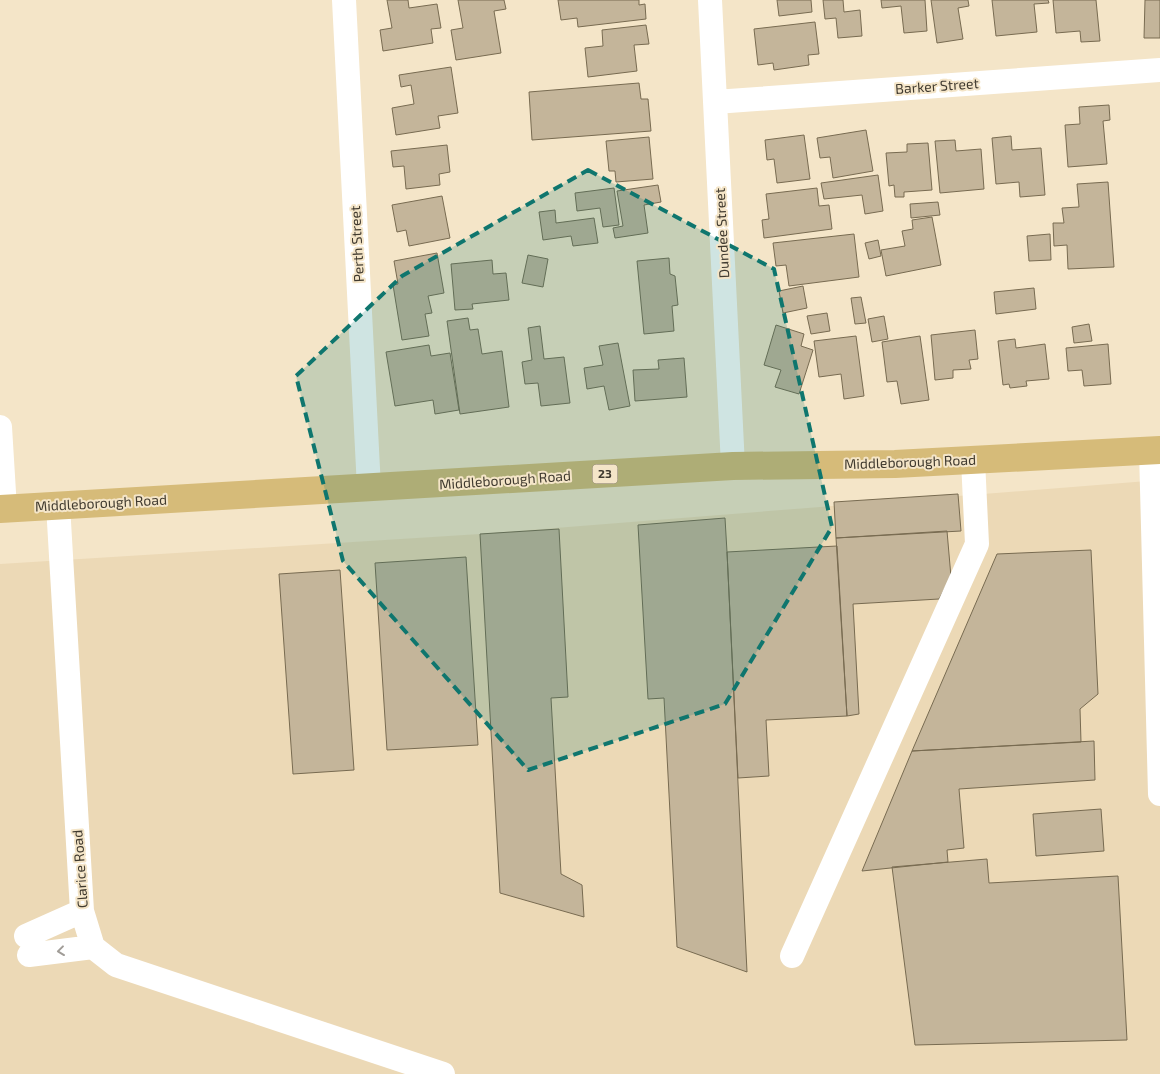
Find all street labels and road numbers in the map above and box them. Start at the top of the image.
street label: Barker Street [895,74,979,97]
street label: Dundee Street [711,187,732,279]
street label: Perth Street [346,205,367,283]
street label: Middleborough Road [844,451,976,472]
road number: 23 [592,464,618,484]
street label: Middleborough Road [438,466,571,493]
street label: Middleborough Road [35,491,167,514]
street label: Clarice Road [68,829,91,909]

